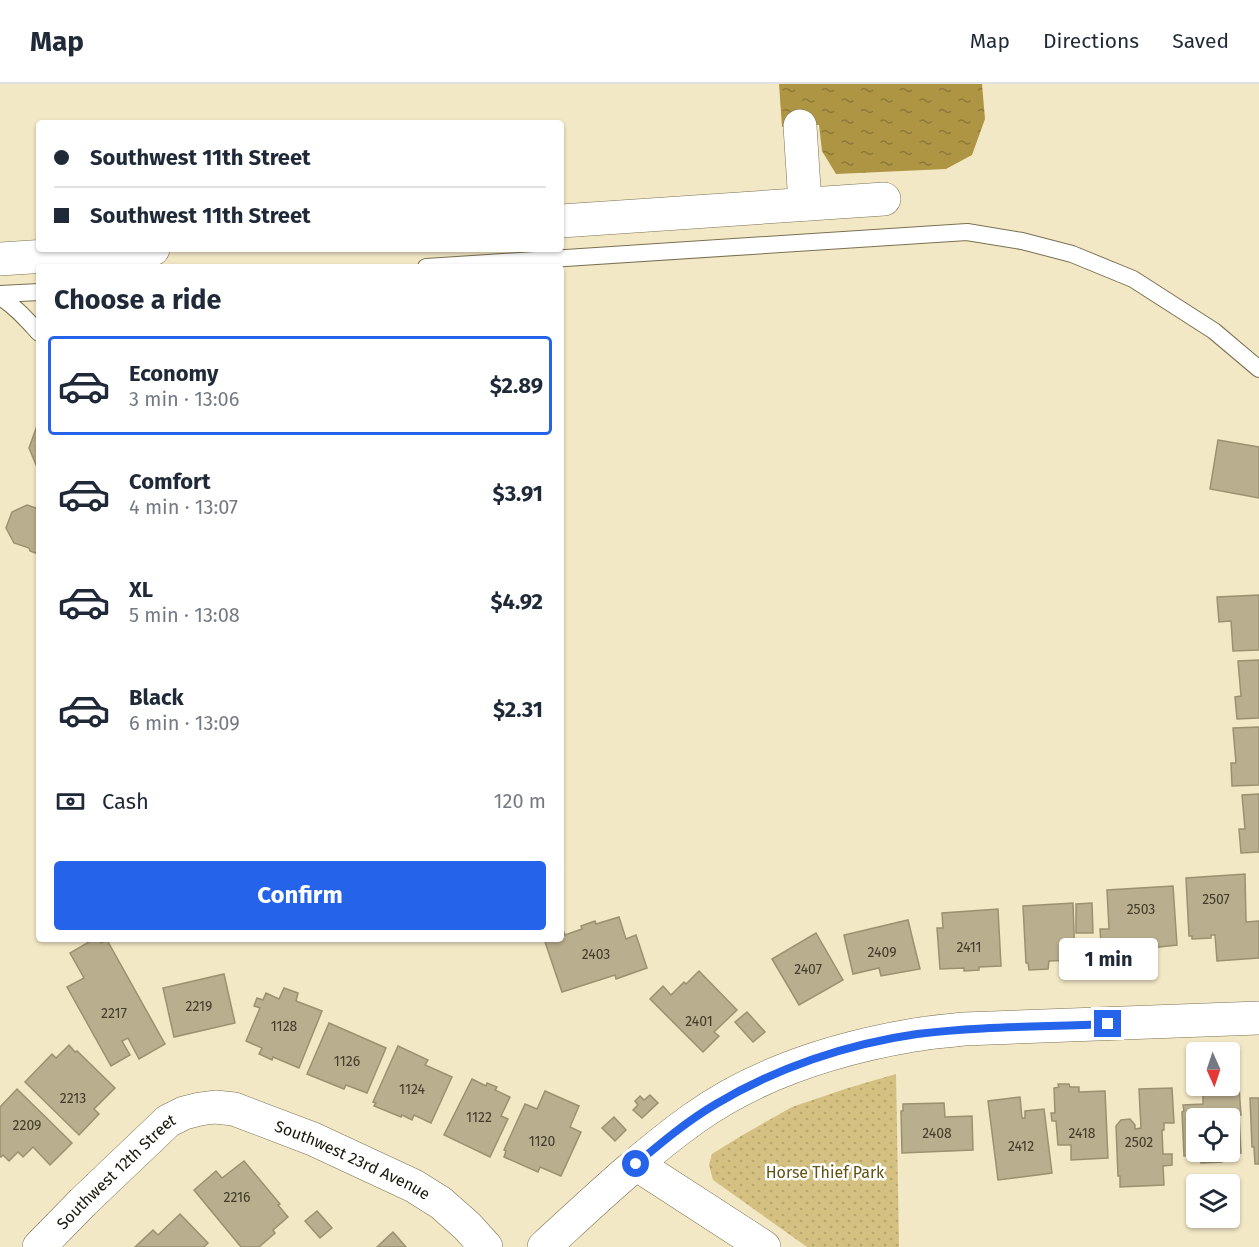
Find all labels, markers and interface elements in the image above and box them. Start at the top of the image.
text: Map [30,25,84,58]
text: Map [970,28,1010,54]
text: Directions [1043,28,1139,54]
text: Saved [1172,28,1229,54]
text: Southwest 11th Street [90,144,311,171]
text: Southwest 11th Street [90,202,311,229]
text: Choose a ride [54,284,221,316]
icon: car [57,359,111,413]
text: Economy [129,360,218,387]
text: $2.89 [490,372,543,399]
text: 3 min · 13:06 [129,387,239,411]
icon: car [57,467,111,521]
text: Comfort [129,468,210,495]
text: $3.91 [493,480,543,507]
text: 4 min · 13:07 [129,495,238,519]
icon: car [57,575,111,629]
text: XL [129,576,153,603]
text: $4.92 [490,588,543,615]
text: 5 min · 13:08 [129,603,240,627]
icon: car [57,683,111,737]
text: Black [129,684,184,711]
text: $2.31 [493,696,543,723]
text: 6 min · 13:09 [129,711,240,735]
icon: cash [54,785,87,818]
text: Cash [102,788,149,815]
text: 120 m [494,789,546,813]
button: Confirm [54,861,546,930]
house number: 2507 [1202,891,1230,908]
house number: 2503 [1127,901,1155,918]
callout: 1 min [1058,937,1158,979]
house number: 2411 [956,939,982,956]
house number: 2409 [867,944,897,961]
house number: 2403 [582,946,610,963]
text: 1 min [1084,947,1133,971]
house number: 2407 [794,961,822,978]
house number: 2219 [186,998,212,1015]
house number: 2217 [101,1005,127,1022]
route end [1094,1010,1121,1037]
house number: 2401 [685,1013,713,1030]
house number: 1128 [271,1018,298,1035]
north arrow [1186,1042,1240,1096]
map controls [1186,1042,1240,1228]
house number: 1126 [334,1053,360,1070]
house number: 1124 [399,1081,426,1098]
house number: 2213 [60,1090,86,1107]
button: locate [1186,1108,1240,1162]
house number: 1122 [466,1109,492,1126]
street label: Southwest 12th Street [53,1110,179,1233]
street label: Southwest 23rd Avenue [272,1116,434,1204]
house number: 2209 [13,1117,41,1134]
house number: 2408 [922,1125,952,1142]
house number: 2418 [1069,1125,1096,1142]
house number: 1120 [529,1133,556,1150]
house number: 2502 [1125,1134,1153,1151]
house number: 2412 [1008,1138,1034,1155]
route start [622,1150,649,1177]
park label: Horse Thief Park [766,1163,885,1182]
button: layers [1186,1174,1240,1228]
house number: 2216 [223,1189,251,1206]

